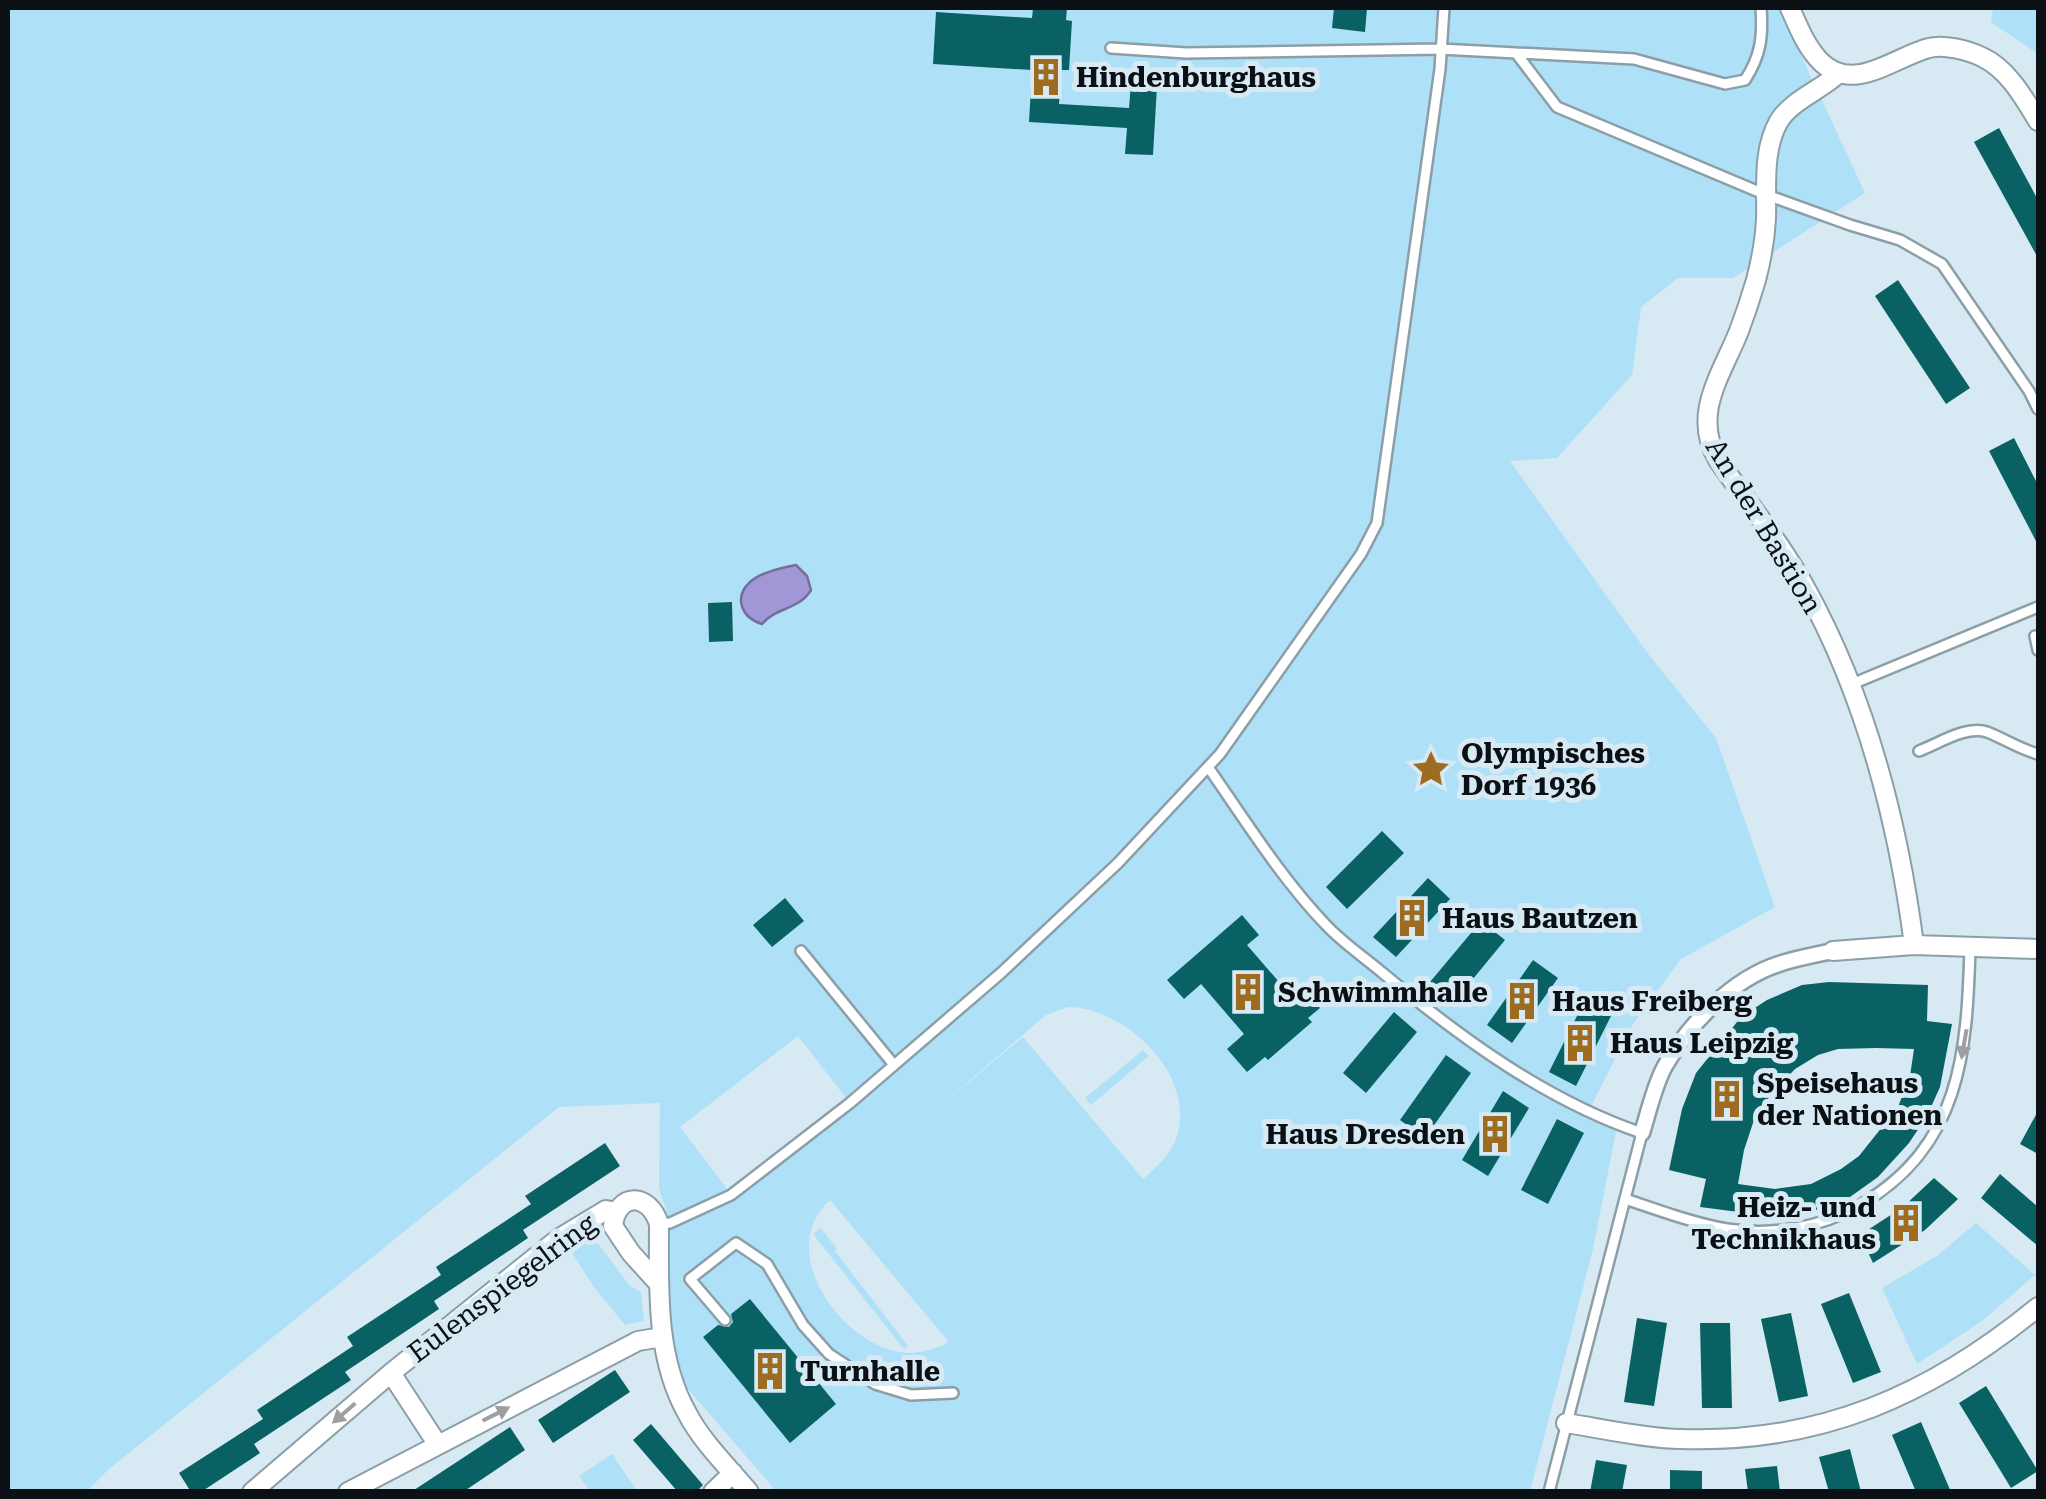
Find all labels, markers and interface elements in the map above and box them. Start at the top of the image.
building icon: Hindenburghaus [1025,56,1067,98]
place label: Hindenburghaus [1076,61,1316,94]
street label: An der Bastion [1699,433,1829,619]
place label: Olympisches Dorf 1936 [1461,737,1645,802]
place icon: Olympisches Dorf 1936 [1410,748,1452,790]
building icon: Haus Bautzen [1391,897,1433,939]
place label: Haus Bautzen [1442,902,1638,935]
building icon: Schwimmhalle [1227,971,1269,1013]
place label: Schwimmhalle [1278,976,1488,1009]
building icon: Haus Freiberg [1501,980,1543,1022]
place label: Haus Freiberg [1552,985,1753,1018]
building icon: Haus Leipzig [1559,1022,1601,1064]
place label: Haus Leipzig [1610,1027,1794,1060]
one-way arrow [1956,1029,1971,1061]
place label: Speisehaus der Nationen [1757,1067,1942,1132]
building icon: Speisehaus der Nationen [1706,1078,1748,1120]
building icon: Haus Dresden [1474,1113,1516,1155]
place label: Haus Dresden [1266,1118,1465,1151]
place label: Heiz- und Technikhaus [1691,1191,1876,1256]
building icon: Heiz- und Technikhaus [1885,1202,1927,1244]
street label: Eulenspiegelring [402,1207,602,1369]
building icon: Turnhalle [749,1350,791,1392]
place label: Turnhalle [800,1355,940,1388]
one-way arrow [331,1402,356,1424]
one-way arrow [482,1406,511,1423]

